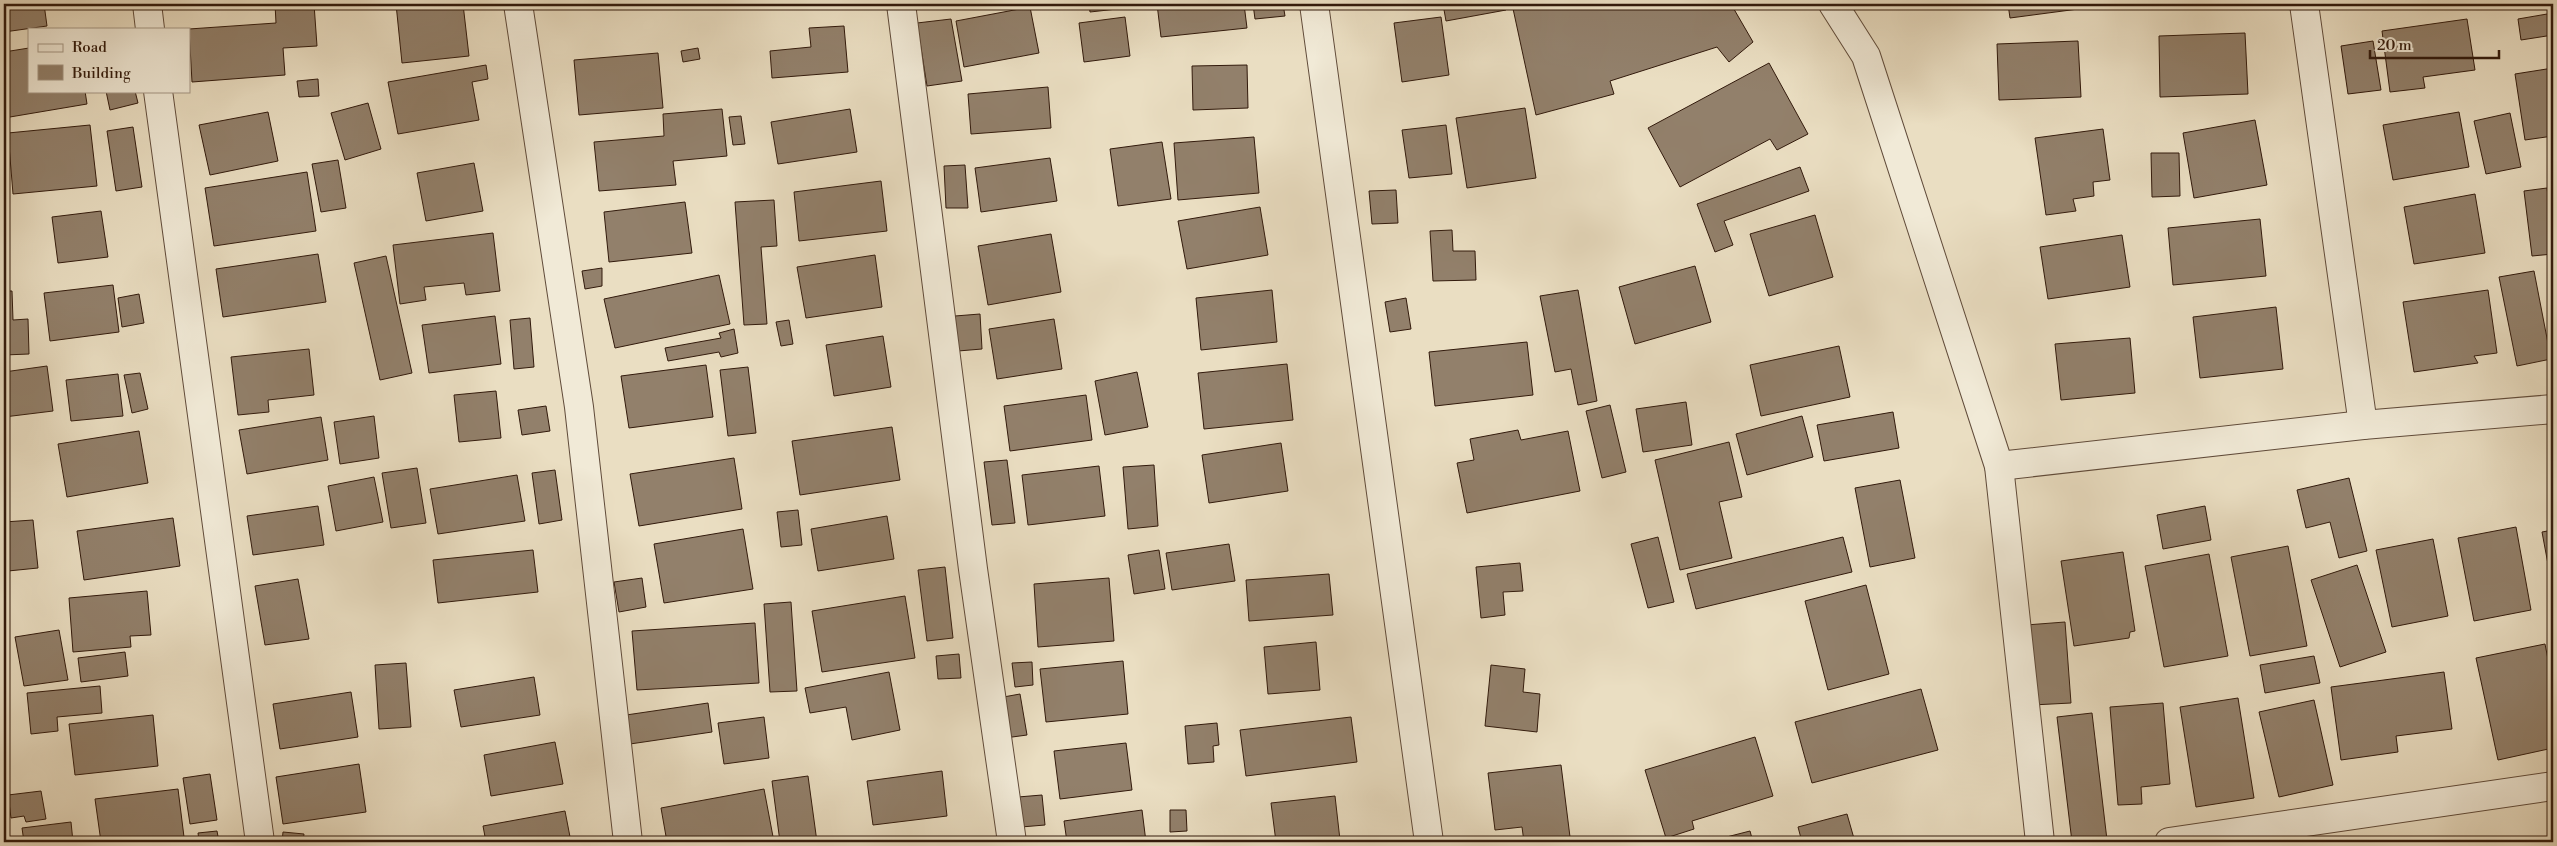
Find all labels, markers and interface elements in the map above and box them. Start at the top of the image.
legend [28,28,190,92]
scale bar [2370,28,2498,60]
text: 20 m [2377,36,2412,55]
text: Road [72,38,107,57]
text: Building [71,64,131,83]

